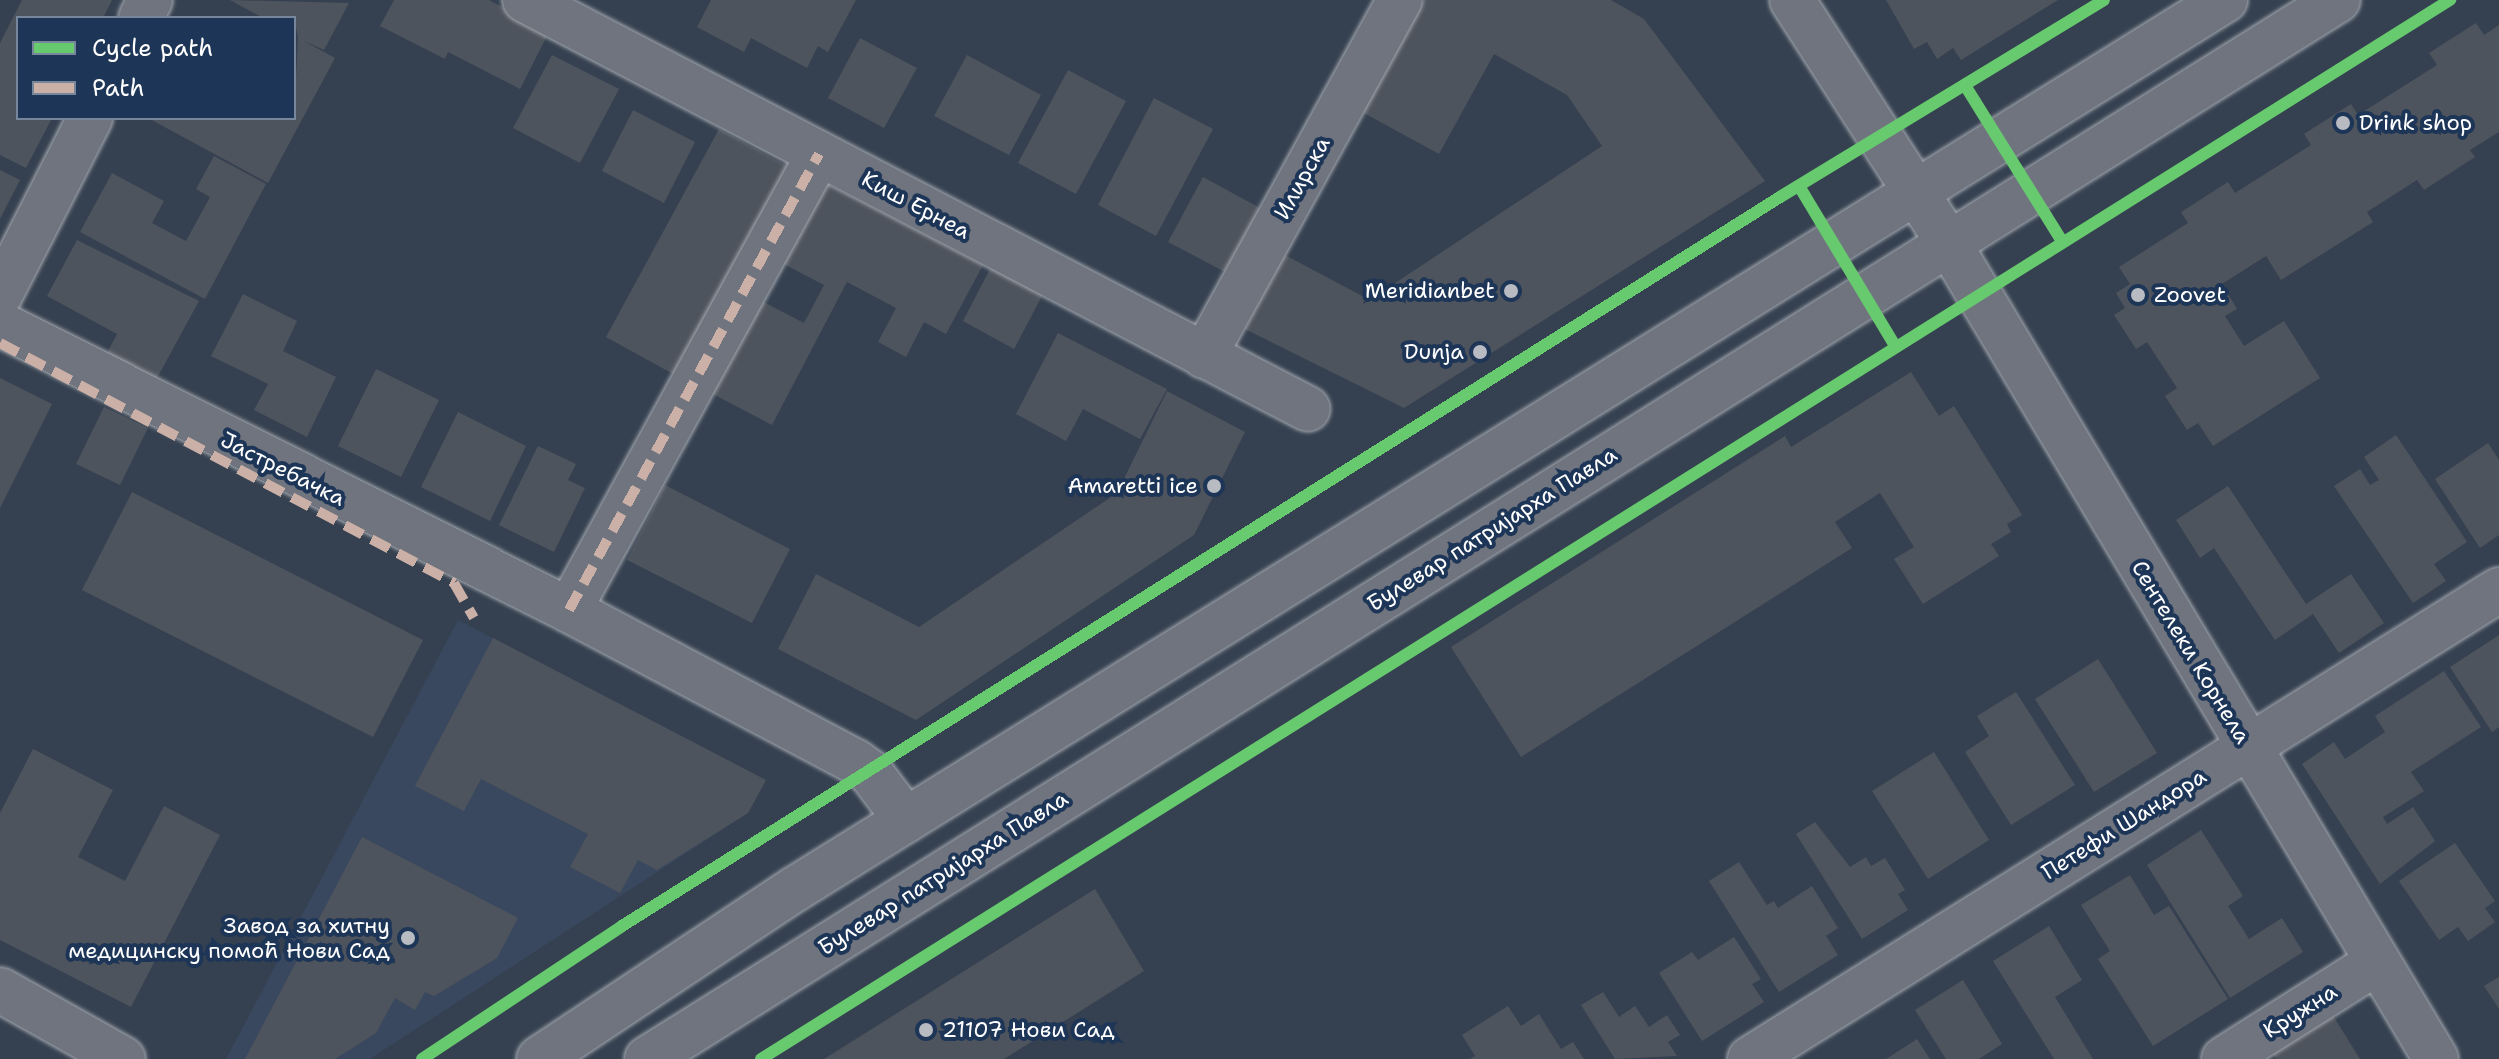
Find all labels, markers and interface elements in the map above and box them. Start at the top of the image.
legend [16,16,296,120]
text: Cycle path [92,32,213,64]
text: Path [92,72,144,104]
place label: Drink shop [2359,110,2472,136]
marker: Drink shop [2334,114,2352,132]
street label: Илирска [1269,132,1335,224]
street label: Киш Ернеа [857,165,975,245]
place label: Meridianbet [1365,278,1495,304]
marker: Meridianbet [1502,282,1520,300]
place label: Zoovet [2154,282,2226,308]
marker: Zoovet [2129,286,2147,304]
place label: Dunja [1404,339,1464,365]
marker: Dunja [1471,343,1489,361]
street label: Јастребачка [216,426,350,512]
street label: Булевар патријарха Павла [1362,441,1622,617]
place label: Amaretti ice [1067,473,1198,499]
marker: Amaretti ice [1205,477,1223,495]
street label: Сентелеки Корнела [2126,556,2256,748]
street label: Петефи Шандора [2037,763,2211,885]
street label: Булевар патријарха Павла [813,785,1073,961]
place label: Завод за хитну медицинску помоћ Нови Сад [68,912,390,964]
marker: Завод за хитну медицинску помоћ Нови Сад [397,927,419,949]
street label: Кружна [2258,978,2342,1044]
place label: 21107 Нови Сад [942,1017,1115,1043]
marker: 21107 Нови Сад [917,1021,935,1039]

